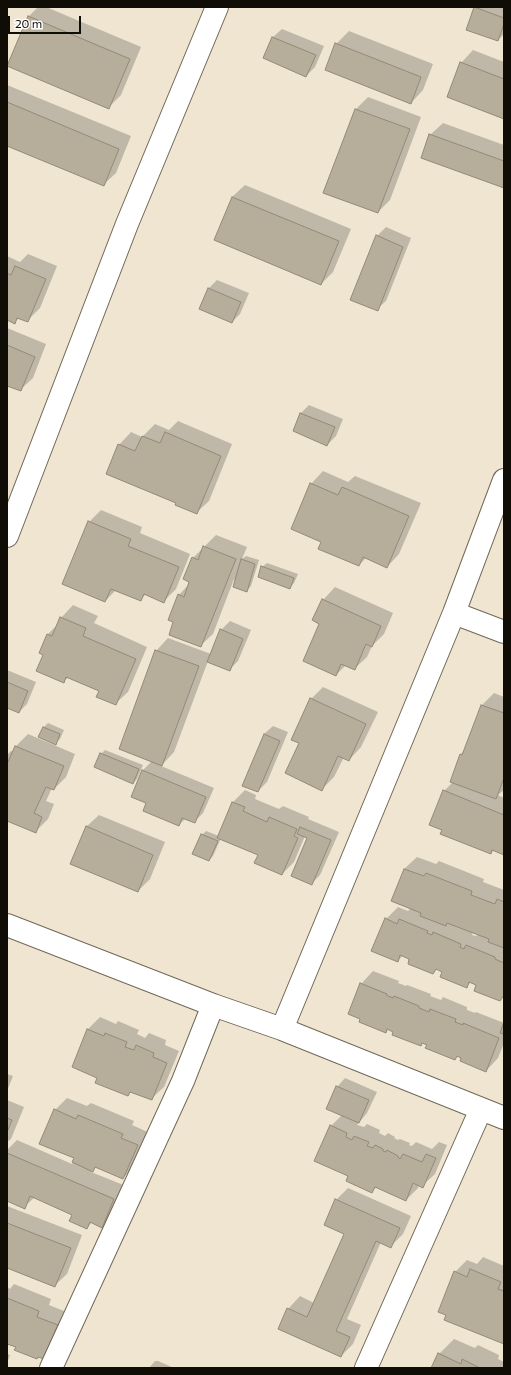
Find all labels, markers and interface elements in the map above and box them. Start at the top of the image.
scale bar [10,8,83,34]
text: 20 m [15,16,42,30]

